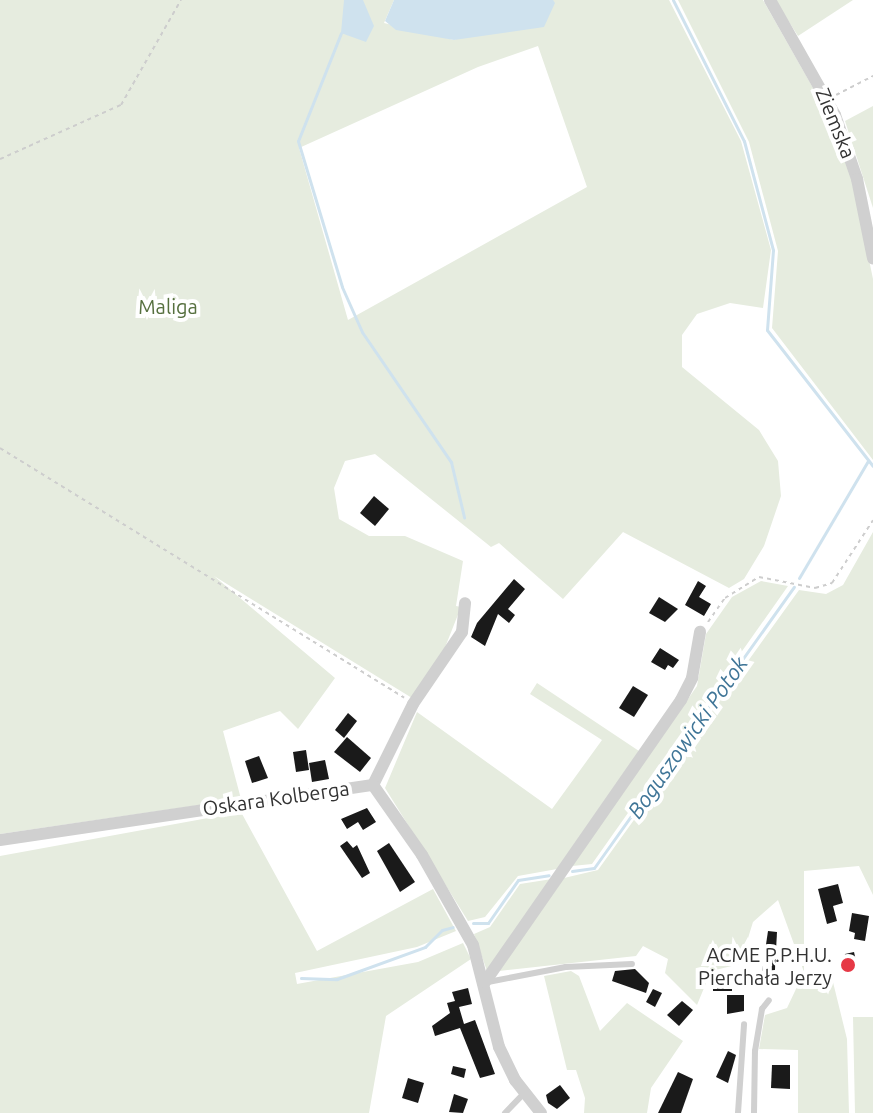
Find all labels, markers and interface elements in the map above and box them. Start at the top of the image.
street label: Ziemska [811,84,861,162]
park label: Maliga [138,294,198,318]
water label: Boguszowicki Potok [621,651,753,823]
street label: Oskara Kolberga [201,776,351,820]
place label: ACME P.P.H.U. Pierchała Jerzy [698,942,832,989]
marker: ACME P.P.H.U. Pierchała Jerzy [839,956,857,974]

